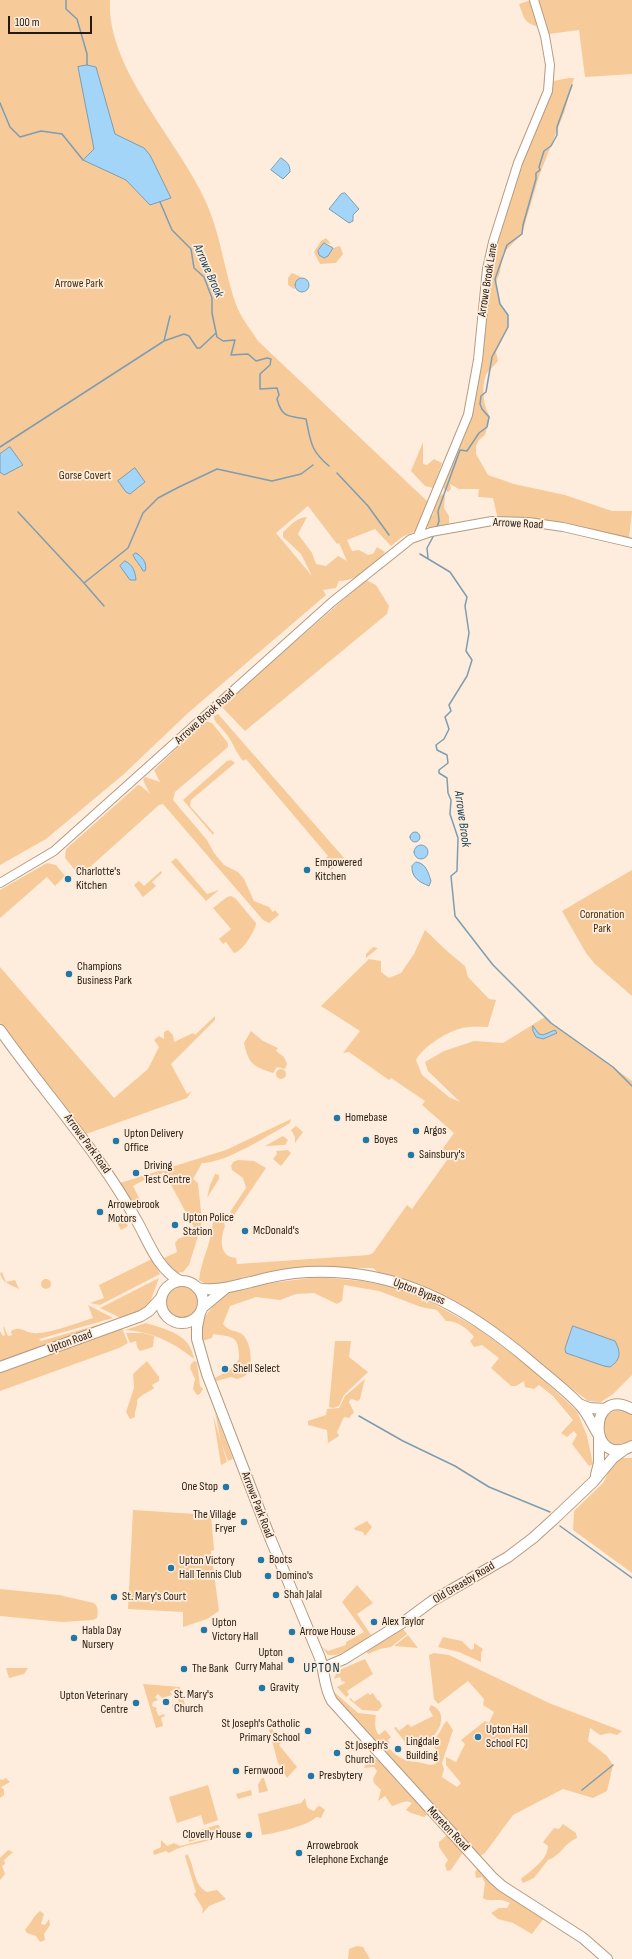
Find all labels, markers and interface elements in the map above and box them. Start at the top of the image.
scale bar [10,8,94,34]
text: 100 m [15,15,40,30]
water label: Arrowe Brook [189,242,227,300]
street label: Arrowe Brook Lane [475,242,501,318]
park label: Arrowe Park [55,277,103,291]
park label: Gorse Covert [59,469,111,483]
street label: Arrowe Road [492,515,544,533]
street label: Arrowe Brook Road [172,686,238,748]
water label: Arrowe Brook [450,790,474,848]
place label: Empowered Kitchen [315,856,362,884]
place label: Charlotte's Kitchen [76,865,120,893]
marker: Empowered Kitchen [302,865,312,875]
marker: Charlotte's Kitchen [63,874,73,884]
park label: Coronation Park [580,908,624,936]
place label: Champions Business Park [77,960,132,988]
marker: Champions Business Park [64,969,74,979]
place label: Homebase [345,1111,387,1125]
street label: Arrowe Park Road [61,1112,113,1176]
marker: Homebase [332,1113,342,1123]
place label: Argos [424,1124,447,1138]
marker: Argos [411,1126,421,1136]
place label: Upton Delivery Office [124,1127,183,1155]
place label: Boyes [374,1133,398,1147]
marker: Boyes [361,1135,371,1145]
marker: Upton Delivery Office [111,1136,121,1146]
place label: Sainsbury's [419,1148,465,1162]
marker: Sainsbury's [406,1150,416,1160]
place label: Driving Test Centre [144,1159,190,1187]
marker: Driving Test Centre [131,1168,141,1178]
place label: Arrowebrook Motors [108,1198,159,1226]
marker: Arrowebrook Motors [95,1207,105,1217]
place label: Upton Police Station [183,1211,234,1239]
marker: Upton Police Station [170,1220,180,1230]
place label: McDonald's [253,1224,299,1238]
marker: McDonald's [240,1226,250,1236]
street label: Upton Bypass [391,1276,447,1308]
street label: Upton Road [46,1327,94,1357]
place label: Shell Select [233,1362,280,1376]
marker: Shell Select [220,1364,230,1374]
street label: Arrowe Park Road [238,1470,276,1540]
place label: One Stop [182,1480,218,1494]
marker: One Stop [221,1482,231,1492]
place label: The Village Fryer [193,1508,236,1536]
marker: The Village Fryer [239,1517,249,1527]
place label: Boots [269,1553,292,1567]
place label: Upton Victory Hall Tennis Club [179,1554,242,1582]
marker: Boots [256,1555,266,1565]
street label: Old Greasby Road [431,1559,497,1607]
marker: Upton Victory Hall Tennis Club [166,1563,176,1573]
place label: Domino's [276,1569,313,1583]
marker: Domino's [263,1571,273,1581]
place label: Shah Jalal [284,1588,322,1602]
place label: St. Mary's Court [122,1590,186,1604]
marker: Shah Jalal [271,1590,281,1600]
marker: St. Mary's Court [109,1592,119,1602]
place label: Alex Taylor [382,1615,425,1629]
place label: Upton Victory Hall [212,1616,258,1644]
marker: Alex Taylor [369,1617,379,1627]
place label: Habla Day Nursery [82,1624,121,1652]
marker: Upton Victory Hall [199,1625,209,1635]
place label: Arrowe House [300,1625,356,1639]
marker: Arrowe House [287,1627,297,1637]
marker: Habla Day Nursery [69,1633,79,1643]
place label: Upton Curry Mahal [235,1646,283,1674]
marker: Upton Curry Mahal [286,1655,296,1665]
district label: UPTON [303,1660,341,1676]
place label: The Bank [192,1662,228,1676]
marker: The Bank [179,1664,189,1674]
place label: Gravity [270,1681,299,1695]
marker: Gravity [257,1683,267,1693]
place label: St. Mary's Church [174,1688,213,1716]
place label: Upton Veterinary Centre [60,1689,128,1717]
marker: St. Mary's Church [161,1697,171,1707]
marker: Upton Veterinary Centre [131,1698,141,1708]
place label: St Joseph's Catholic Primary School [221,1717,300,1745]
place label: Upton Hall School FCJ [486,1723,528,1751]
marker: St Joseph's Catholic Primary School [303,1726,313,1736]
marker: Upton Hall School FCJ [473,1732,483,1742]
place label: Lingdale Building [406,1735,439,1763]
place label: St Joseph's Church [345,1739,388,1767]
marker: Lingdale Building [393,1744,403,1754]
marker: St Joseph's Church [332,1748,342,1758]
place label: Fernwood [244,1764,283,1778]
marker: Fernwood [231,1766,241,1776]
place label: Presbytery [319,1769,363,1783]
marker: Presbytery [306,1771,316,1781]
street label: Moreton Road [424,1804,472,1854]
place label: Clovelly House [182,1828,241,1842]
marker: Clovelly House [244,1830,254,1840]
place label: Arrowebrook Telephone Exchange [307,1839,388,1867]
marker: Arrowebrook Telephone Exchange [294,1848,304,1858]

